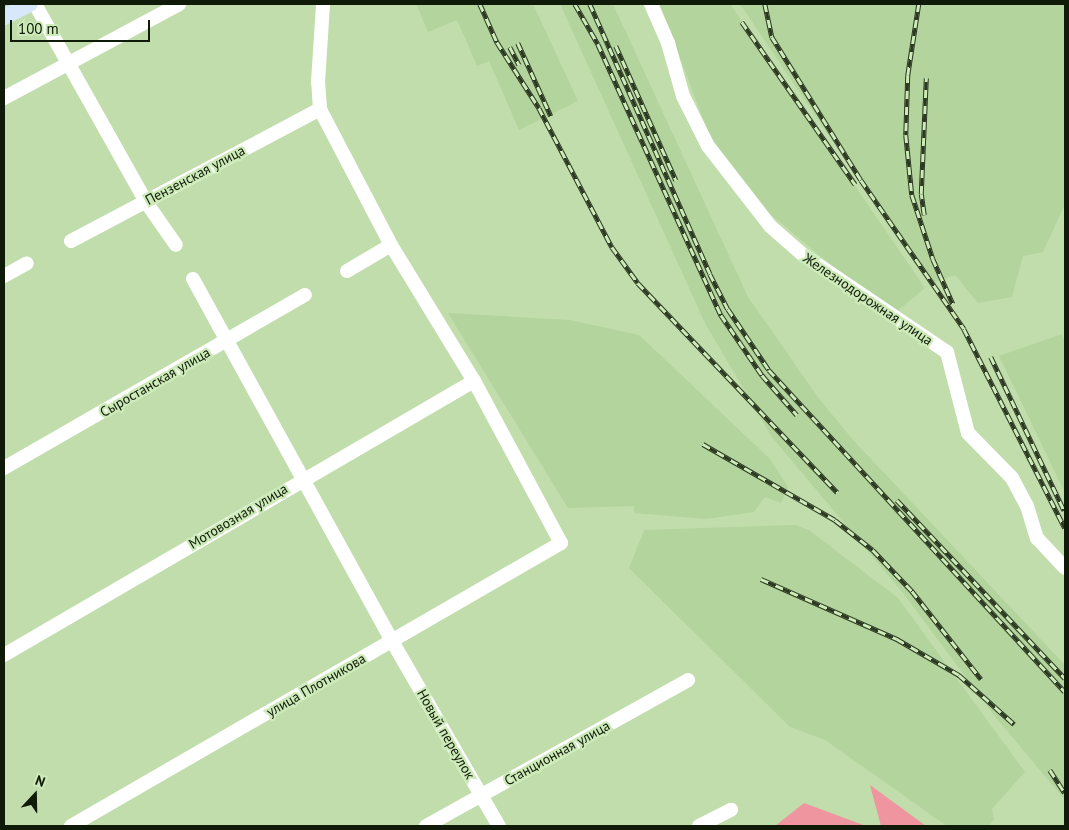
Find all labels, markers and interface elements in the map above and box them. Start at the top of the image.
scale bar [12,10,152,42]
text: 100 m [18,19,59,38]
street label: Пензенская улица [142,142,248,208]
street label: Железнодорожная улица [800,249,936,349]
street label: Сыростанская улица [97,344,213,420]
street label: Мотовозная улица [186,480,290,552]
street label: улица Плотникова [263,650,369,720]
street label: Новый переулок [413,686,479,782]
street label: Станционная улица [501,717,613,789]
north arrow [10,770,60,820]
text: N [33,771,48,791]

